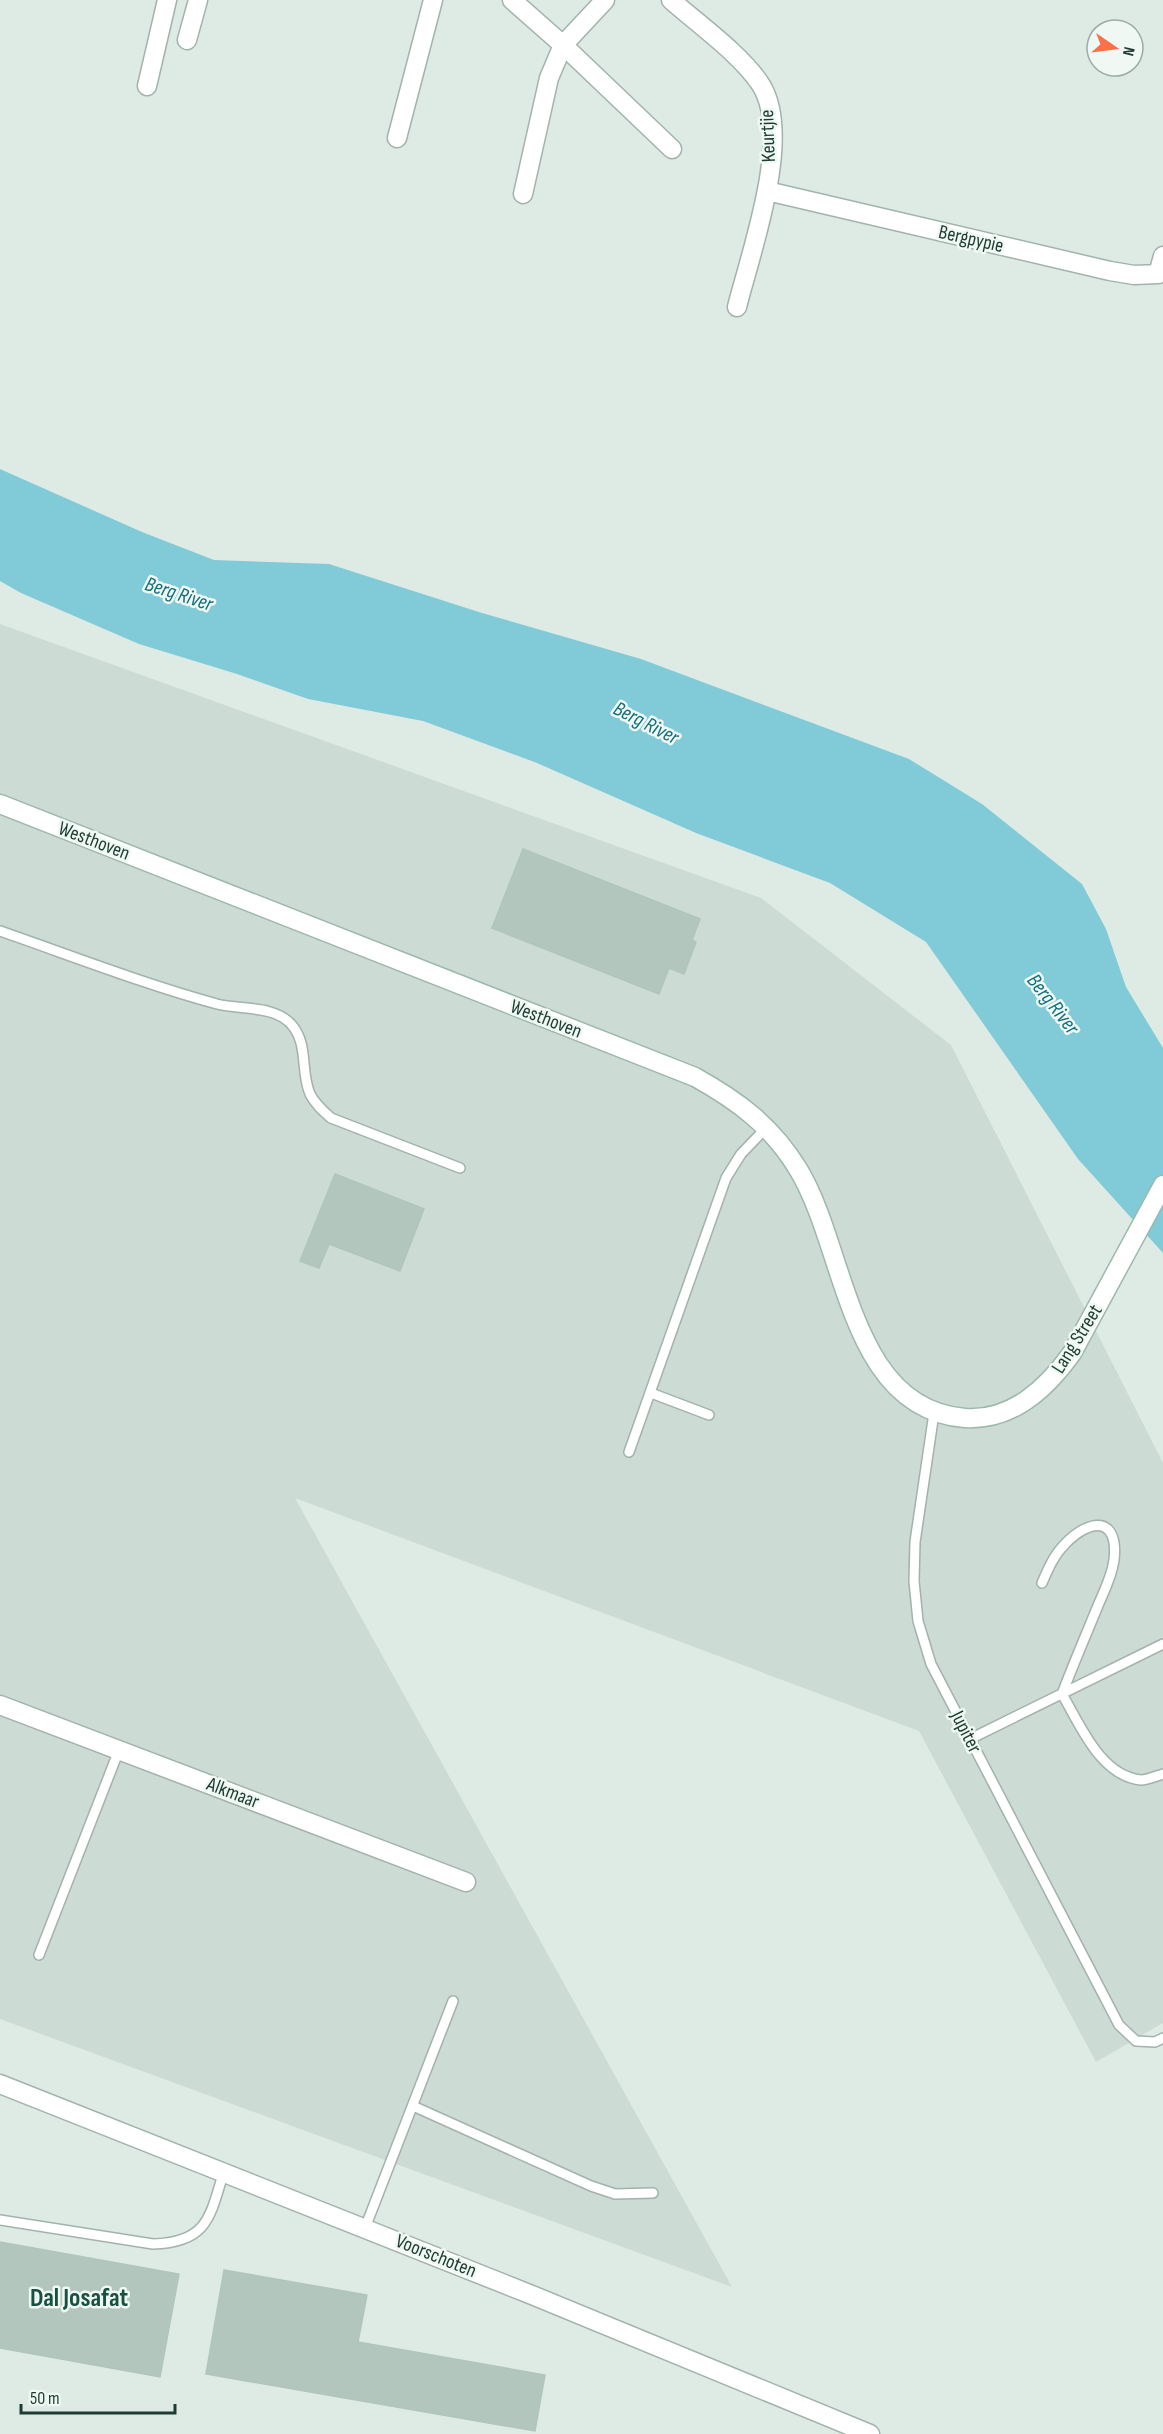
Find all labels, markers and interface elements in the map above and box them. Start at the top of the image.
north arrow [1085,18,1145,78]
text: N [1118,45,1138,58]
street label: Keurtjie [755,109,781,163]
street label: Bergpypie [936,220,1006,258]
water label: Berg River [142,571,217,617]
water label: Berg River [609,696,684,751]
street label: Westhoven [55,816,133,866]
water label: Berg River [1022,969,1085,1040]
street label: Westhoven [507,994,585,1044]
street label: Lang Street [1046,1300,1108,1378]
street label: Jupiter [945,1706,987,1757]
street label: Alkmaar [202,1772,263,1814]
street label: Voorschoten [392,2229,480,2283]
district label: Dal Josafat [30,2283,129,2314]
scale bar [21,2377,176,2415]
text: 50 m [30,2388,60,2409]

